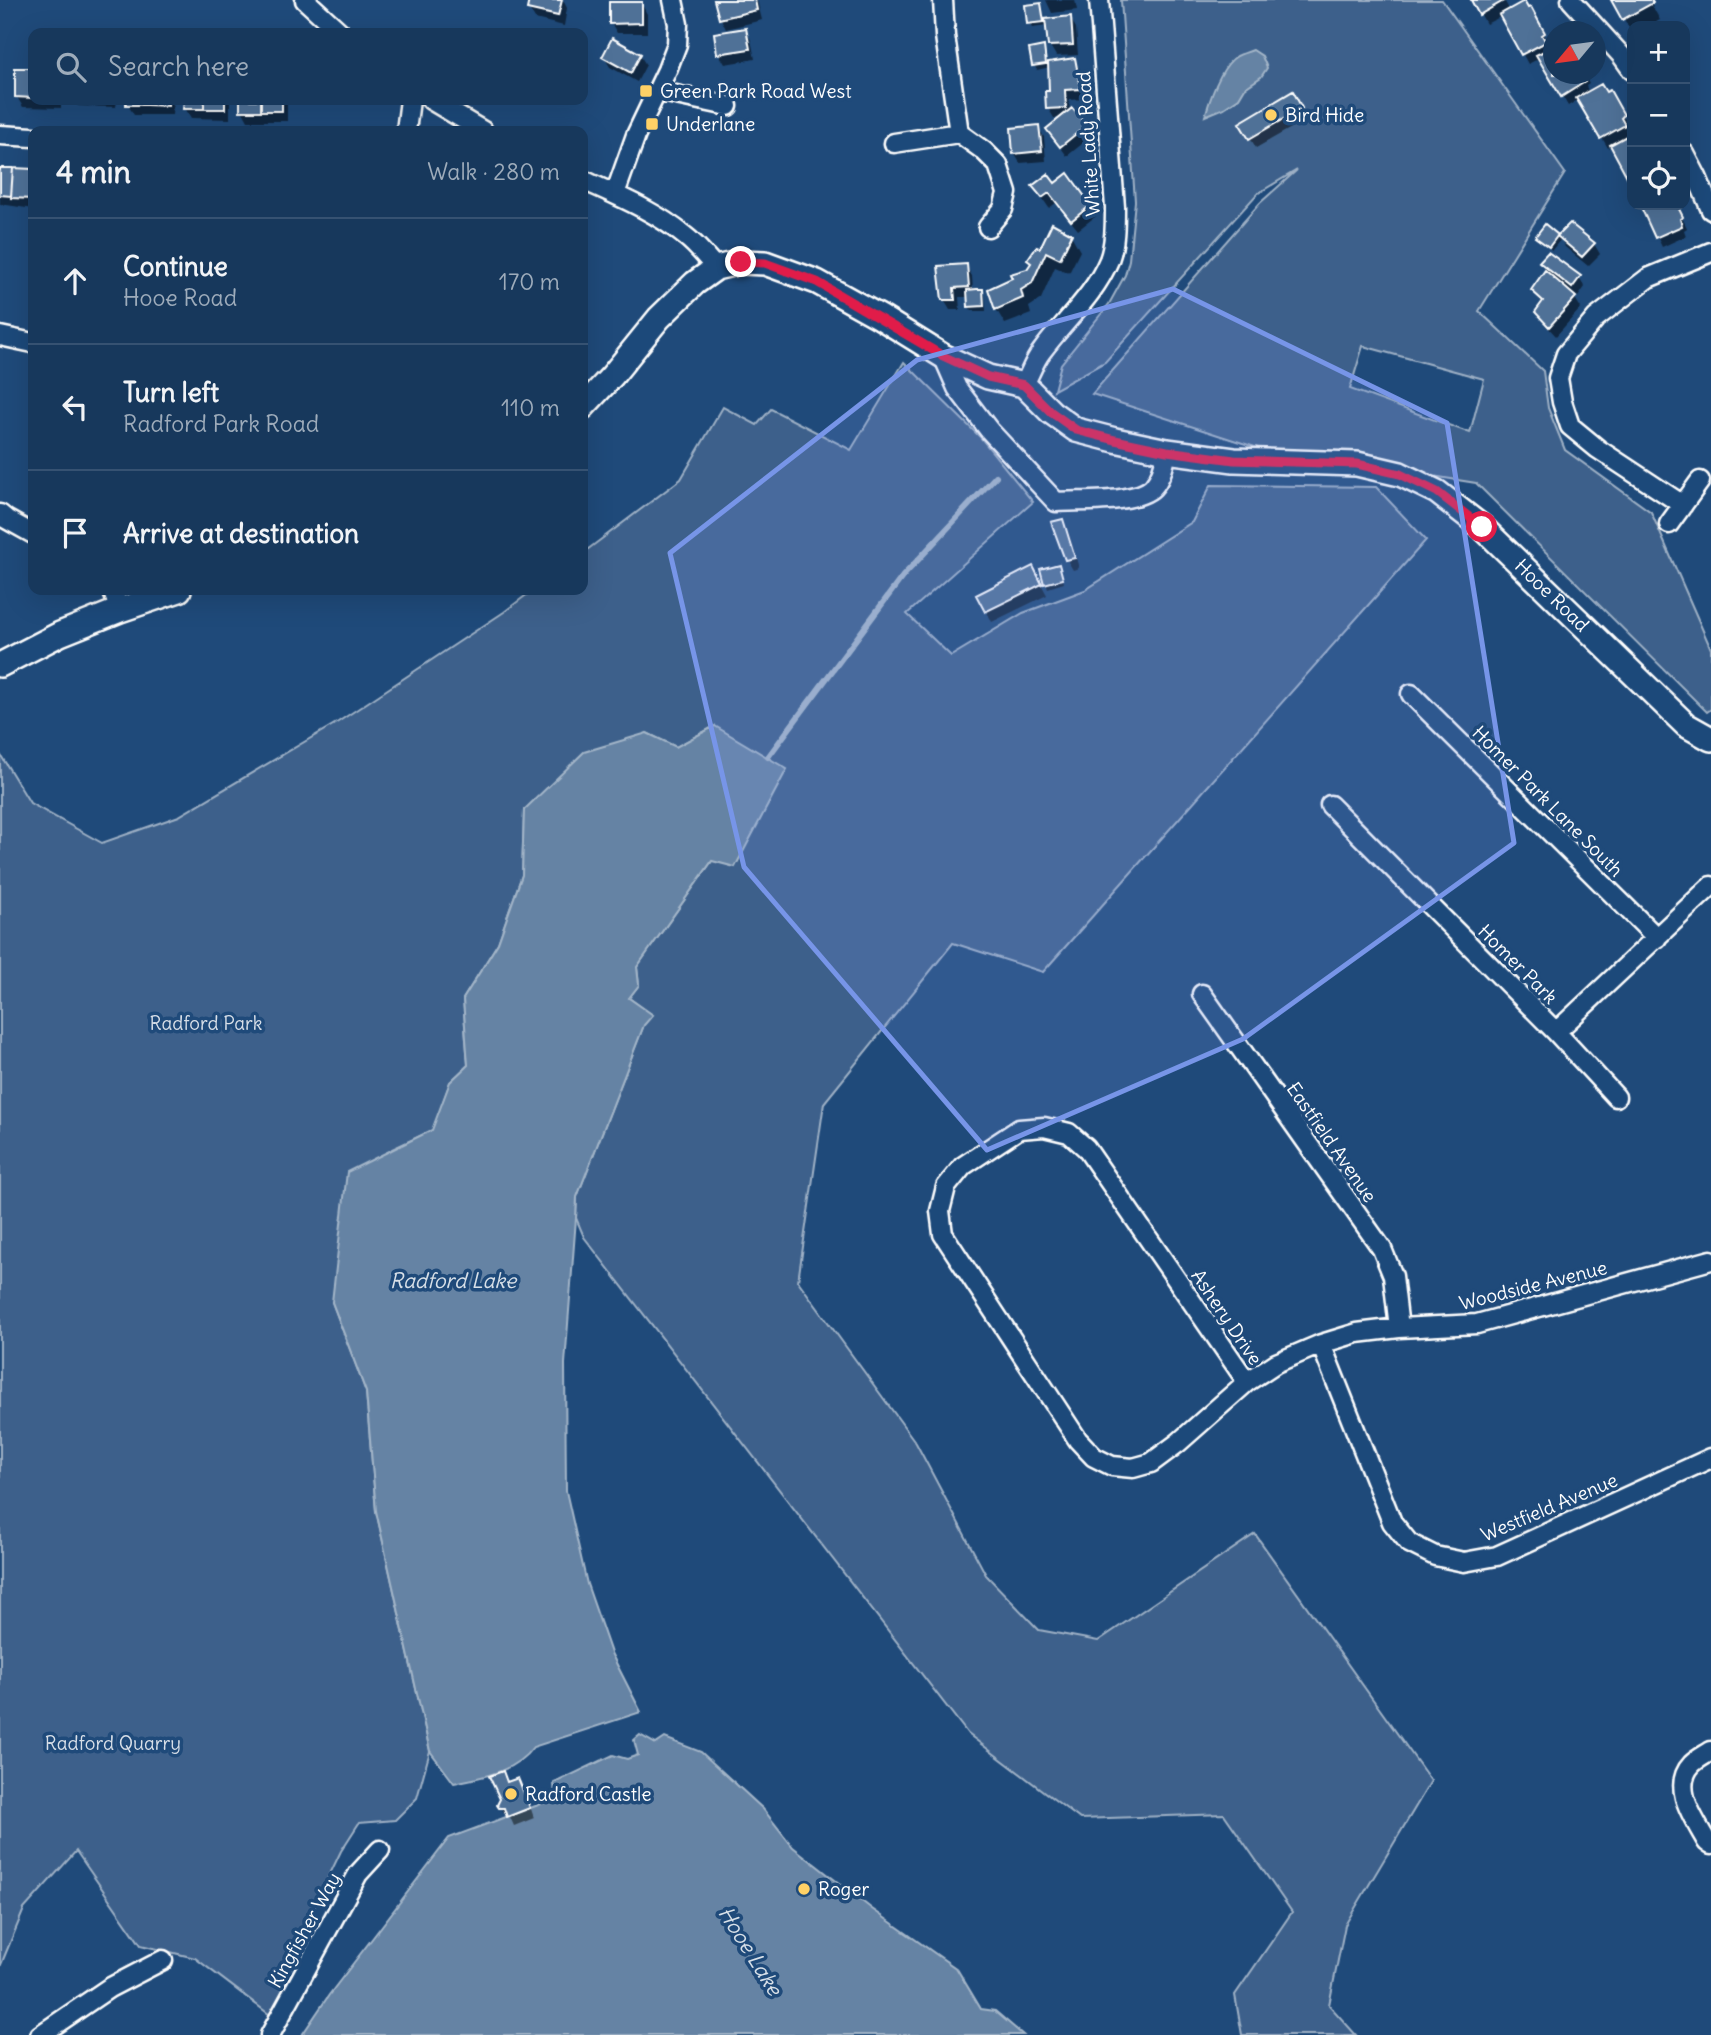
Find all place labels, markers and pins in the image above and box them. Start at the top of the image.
place label: Green Park Road West [660,79,852,103]
marker: Green Park Road West [638,83,654,99]
place label: Bird Hide [1285,103,1364,127]
marker: Bird Hide [1263,107,1279,123]
place label: Underlane [666,112,755,136]
marker: Underlane [644,116,660,132]
place label: Radford Castle [525,1782,652,1806]
marker: Radford Castle [503,1786,519,1802]
place label: Roger [818,1877,869,1901]
marker: Roger [796,1881,812,1897]

